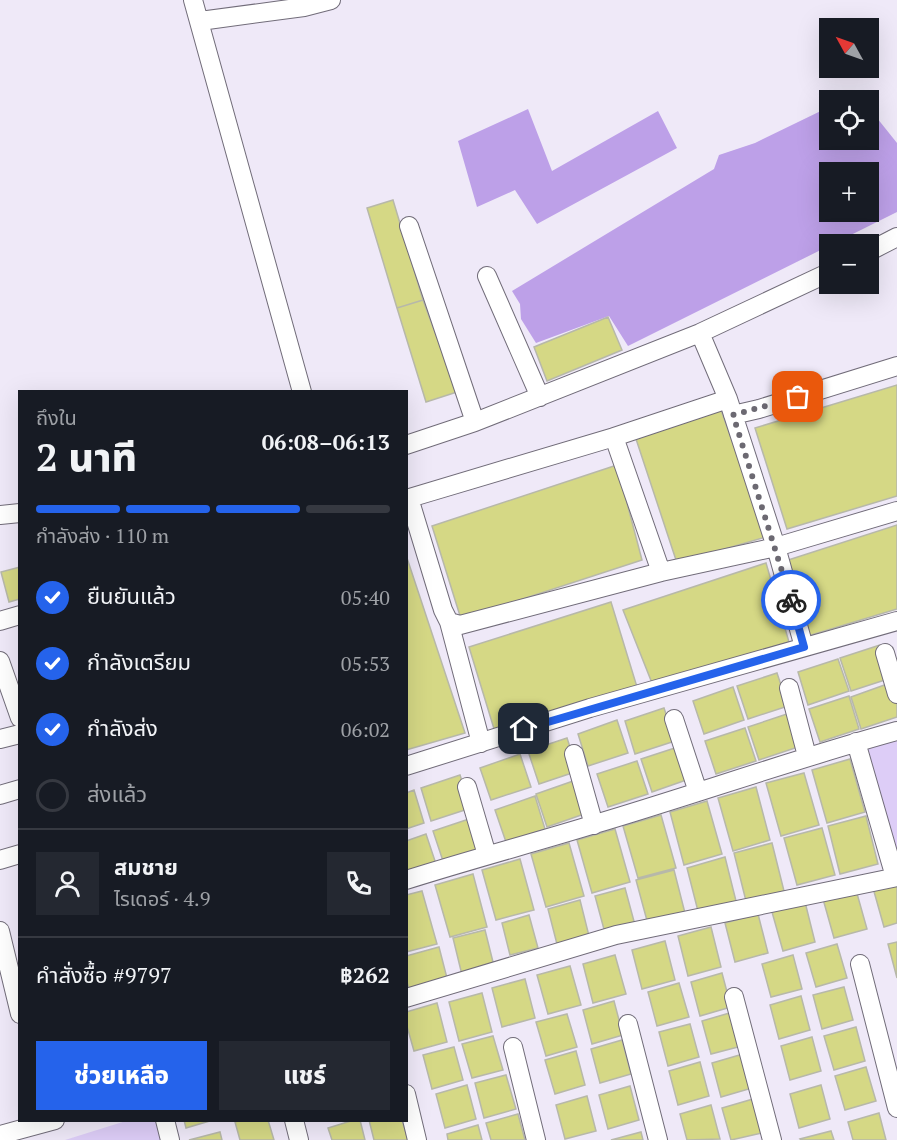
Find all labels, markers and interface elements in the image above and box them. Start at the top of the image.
north arrow [819,18,879,78]
map controls [819,18,879,294]
button: locate [819,90,879,150]
button: + [819,162,879,222]
button: − [819,234,879,294]
pin [772,371,823,422]
icon: bag [781,380,814,413]
text: ถึงใน [36,404,77,431]
text: 06:08–06:13 [262,427,390,456]
text: 2 นาที [36,430,137,482]
text: กำลังส่ง · 110 m [36,522,169,549]
courier [761,570,821,630]
icon: check [36,581,69,614]
text: ยืนยันแล้ว [87,581,176,610]
text: 05:40 [341,584,390,611]
icon: bike [775,584,808,617]
icon: check [36,647,69,680]
text: กำลังเตรียม [87,647,191,676]
text: 05:53 [341,650,390,677]
pin [498,703,549,754]
icon: home [507,712,540,745]
icon: check [36,713,69,746]
text: กำลังส่ง [87,713,158,742]
text: 06:02 [341,716,390,743]
text: ส่งแล้ว [87,779,147,808]
button: person [36,852,99,915]
text: สมชาย [114,852,178,881]
button: phone [327,852,390,915]
text: ไรเดอร์ · 4.9 [114,885,210,912]
text: คำสั่งซื้อ #9797 [36,960,172,989]
text: ฿262 [340,960,390,989]
button: ช่วยเหลือ [36,1041,207,1110]
button: แชร์ [219,1041,390,1110]

